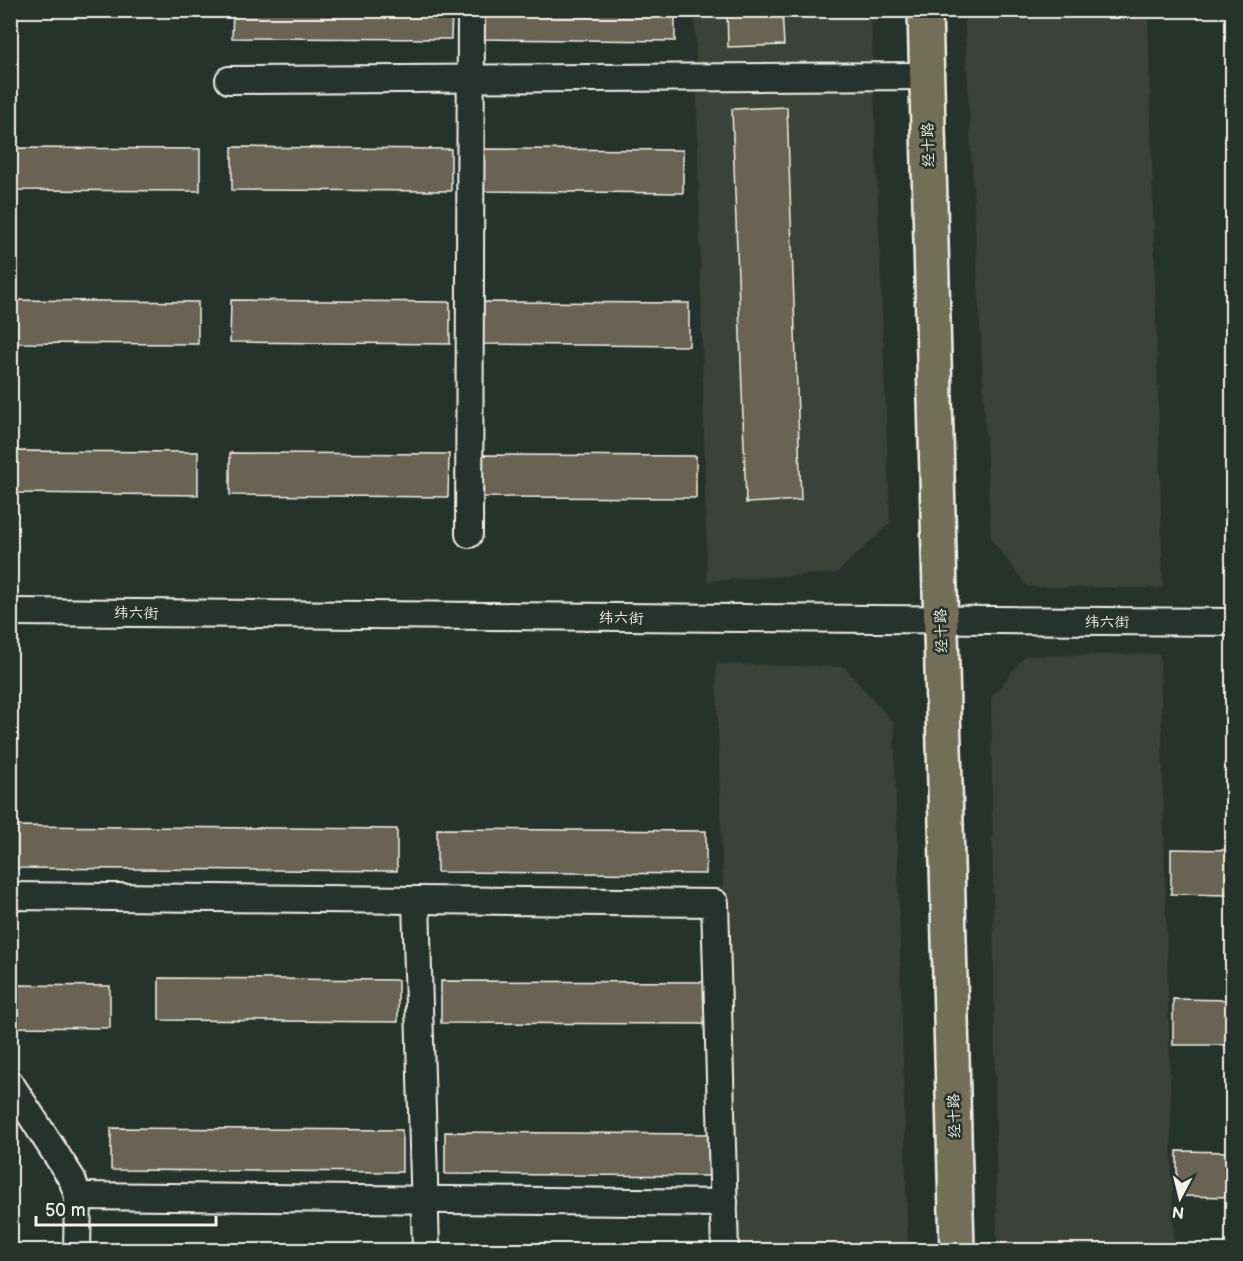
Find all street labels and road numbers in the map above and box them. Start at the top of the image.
street label: 经十路 [919,122,938,168]
street label: 纬六街 [113,604,159,623]
street label: 经十路 [931,608,952,654]
street label: 纬六街 [598,609,644,628]
street label: 纬六街 [1084,613,1130,632]
street label: 经十路 [944,1093,965,1139]

